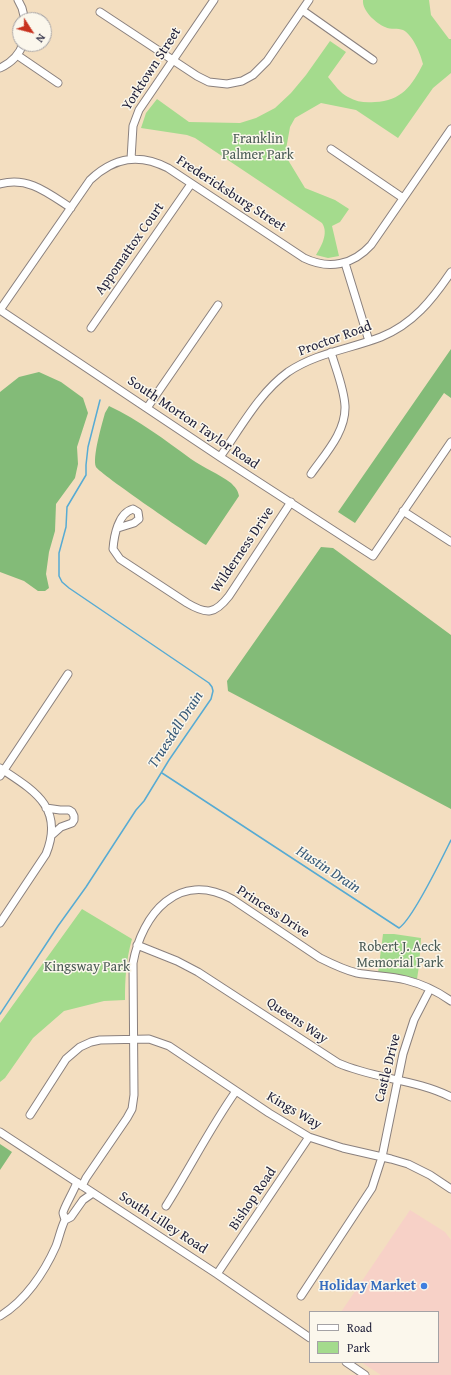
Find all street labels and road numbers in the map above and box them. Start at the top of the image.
street label: Yorktown Street [119,24,185,114]
street label: Fredericksburg Street [173,152,289,236]
street label: Appomattox Court [92,200,168,298]
street label: Proctor Road [296,318,374,360]
street label: South Morton Taylor Road [124,373,262,473]
street label: Wilderness Drive [208,504,278,596]
street label: Princess Drive [233,882,313,942]
street label: Queens Way [263,994,331,1048]
street label: Castle Drive [371,1032,405,1104]
street label: Kings Way [264,1089,324,1133]
street label: Bishop Road [226,1164,280,1234]
street label: South Lilley Road [116,1188,210,1258]

